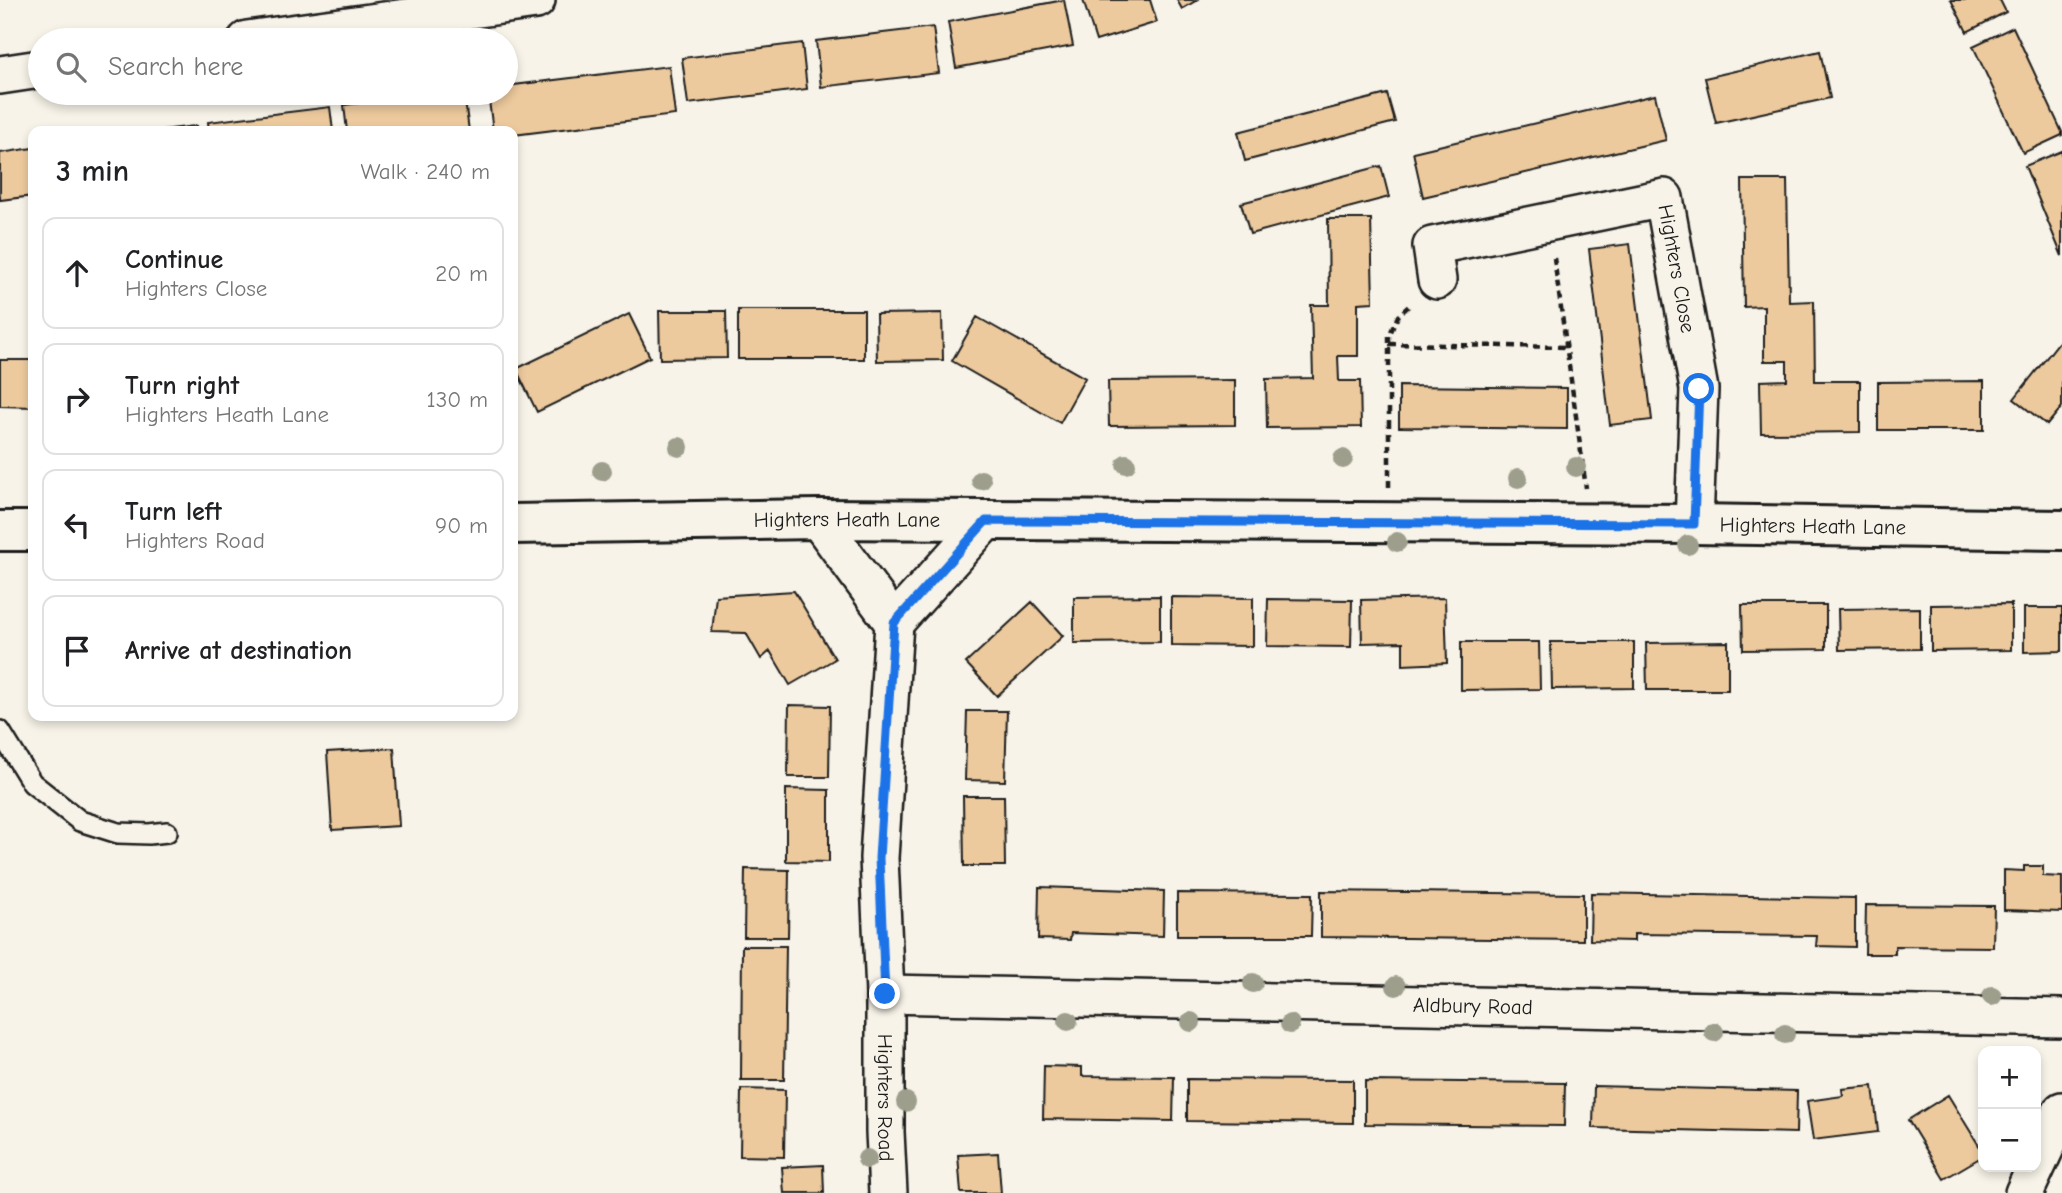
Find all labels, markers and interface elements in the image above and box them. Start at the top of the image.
search box [28,28,518,105]
icon: search [52,48,90,86]
text: Search here [108,52,243,82]
text: 3 min [56,154,129,189]
text: Walk · 240 m [360,158,490,185]
street label: Highters Close [1653,202,1700,335]
text: Continue [125,245,223,275]
icon: ahead [58,254,96,292]
text: 20 m [435,260,488,287]
text: Highters Close [125,275,267,302]
text: Turn right [125,371,239,401]
route start [1683,373,1714,404]
icon: right [58,380,96,418]
text: 130 m [427,386,488,413]
text: Highters Heath Lane [125,401,329,428]
text: Turn left [125,497,222,527]
icon: left [58,506,96,544]
street label: Highters Heath Lane [754,507,940,532]
text: 90 m [435,512,488,539]
street label: Highters Heath Lane [1720,512,1906,539]
text: Highters Road [125,527,265,554]
icon: arrive [58,632,96,670]
text: Arrive at destination [125,636,352,666]
route end [869,978,900,1009]
street label: Aldbury Road [1413,993,1533,1019]
street label: Highters Road [873,1034,898,1162]
map controls [1978,1046,2041,1172]
button: + [1978,1046,2041,1109]
button: − [1978,1109,2041,1172]

